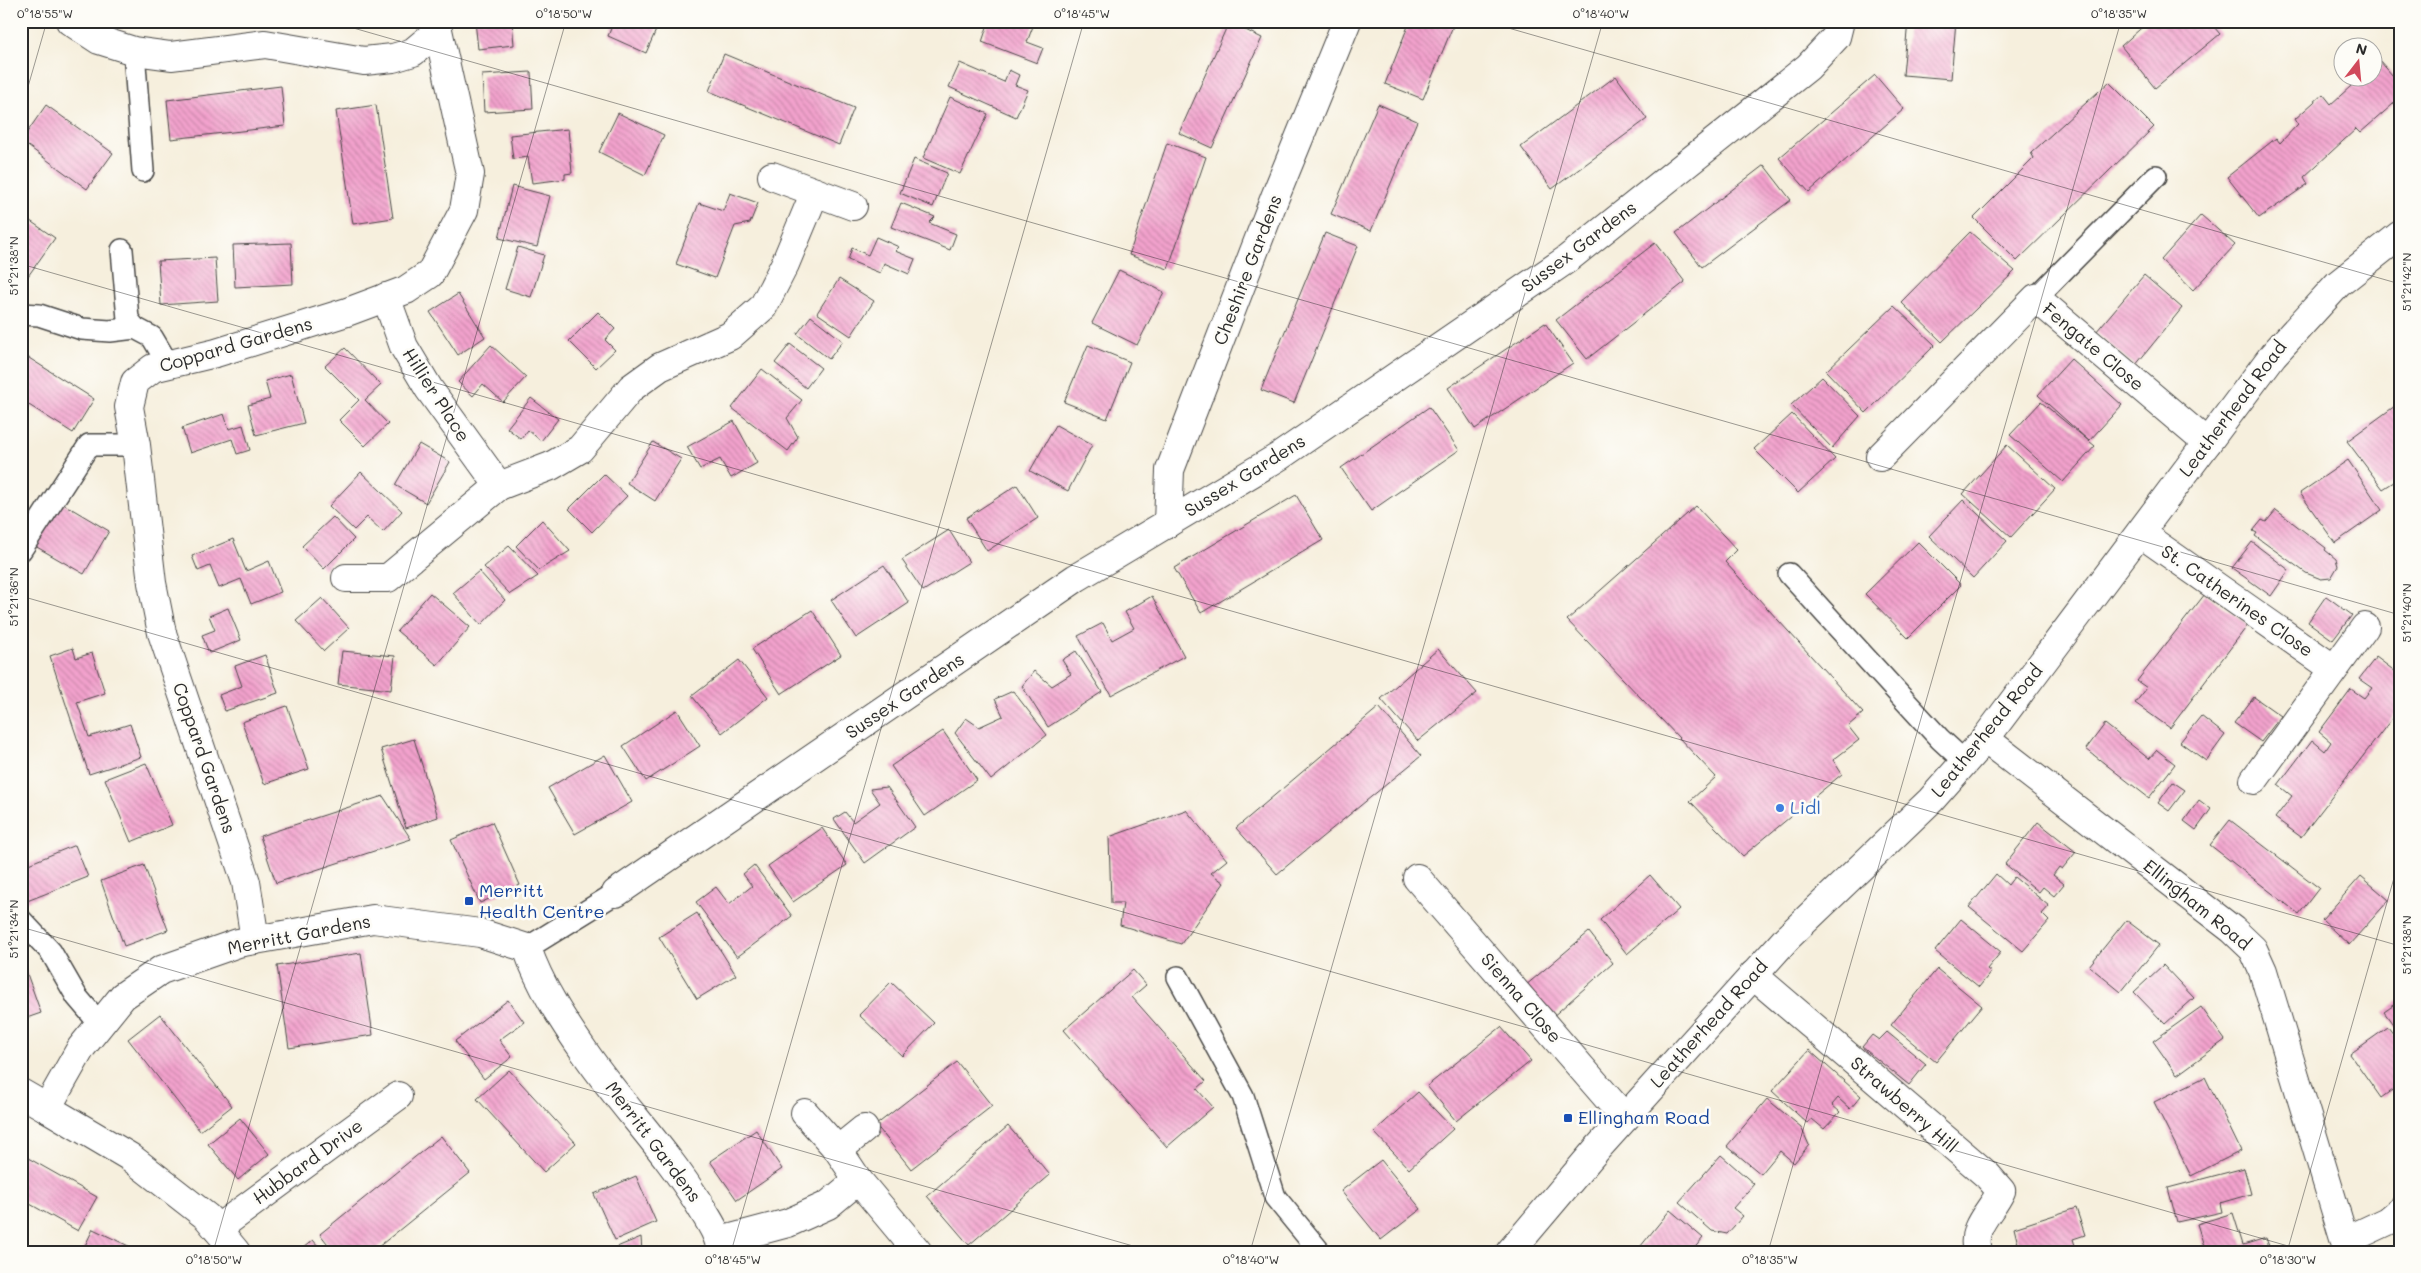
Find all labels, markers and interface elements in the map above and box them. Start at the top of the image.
text: 0°18'55"W [17,5,73,21]
text: 0°18'50"W [536,5,592,21]
text: 0°18'45"W [1054,5,1110,21]
text: 0°18'40"W [1573,5,1629,21]
text: 0°18'35"W [2091,5,2147,21]
north arrow [2334,38,2384,88]
text: N [2354,38,2369,60]
street label: Cheshire Gardens [1207,191,1287,348]
street label: Sussex Gardens [1516,195,1641,297]
text: 51°21'38"N [5,236,21,296]
text: 51°21'42"N [2398,253,2414,311]
street label: Fengate Close [2038,297,2149,396]
street label: Coppard Gardens [156,311,315,377]
street label: Leatherhead Road [2173,335,2291,481]
street label: Hillier Place [398,343,476,446]
street label: Sussex Gardens [1179,428,1310,522]
street label: St. Catherines Close [2157,539,2318,662]
text: 51°21'36"N [5,567,21,627]
text: 51°21'40"N [2398,583,2414,643]
street label: Sussex Gardens [840,647,969,744]
street label: Leatherhead Road [1925,659,2047,802]
street label: Coppard Gardens [168,679,242,836]
place label: Lidl [1790,795,1821,819]
marker: Lidl [1774,802,1786,814]
street label: Ellingham Road [2139,853,2256,955]
place label: Merritt Health Centre [479,878,605,923]
marker: Merritt Health Centre [463,895,475,907]
text: 51°21'34"N [5,900,21,958]
street label: Merritt Gardens [225,908,373,960]
text: 51°21'38"N [2398,915,2414,975]
street label: Sienna Close [1476,947,1567,1047]
street label: Leatherhead Road [1644,954,1772,1093]
street label: Strawberry Hill [1846,1051,1964,1158]
street label: Merritt Gardens [600,1076,707,1207]
place label: Ellingham Road [1578,1105,1710,1129]
marker: Ellingham Road [1562,1112,1574,1124]
street label: Hubbard Drive [248,1113,367,1209]
text: 0°18'50"W [186,1251,242,1267]
text: 0°18'45"W [705,1251,761,1267]
text: 0°18'40"W [1223,1251,1279,1267]
text: 0°18'35"W [1742,1251,1798,1267]
text: 0°18'30"W [2260,1251,2316,1267]

